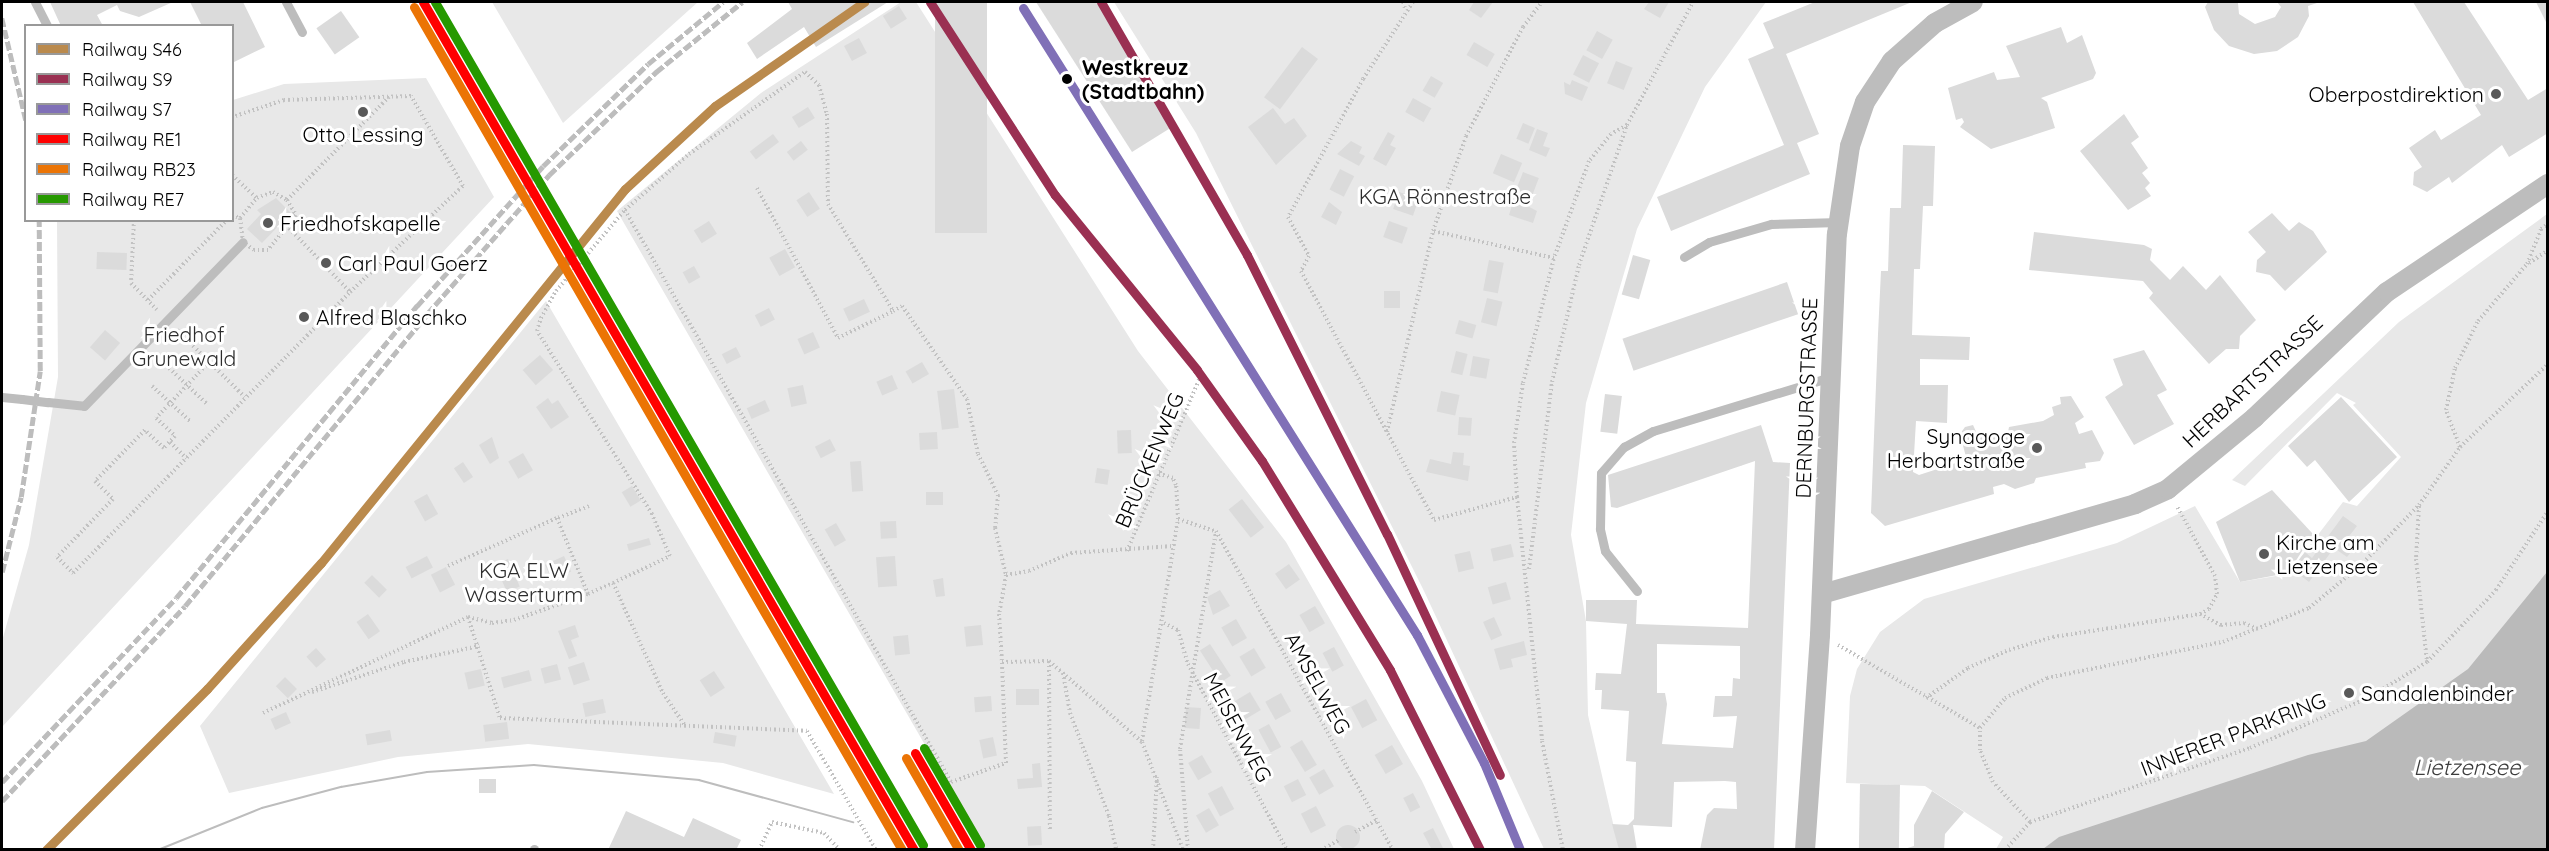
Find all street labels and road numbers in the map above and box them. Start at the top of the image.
street label: DERNBURGSTRASSE [1790,297,1822,499]
street label: HERBARTSTRASSE [2177,310,2327,452]
street label: BRÜCKENWEG [1109,389,1189,531]
street label: AMSELWEG [1280,628,1356,738]
street label: MEISENWEG [1199,668,1277,786]
street label: INNERER PARKRING [2137,687,2329,781]

